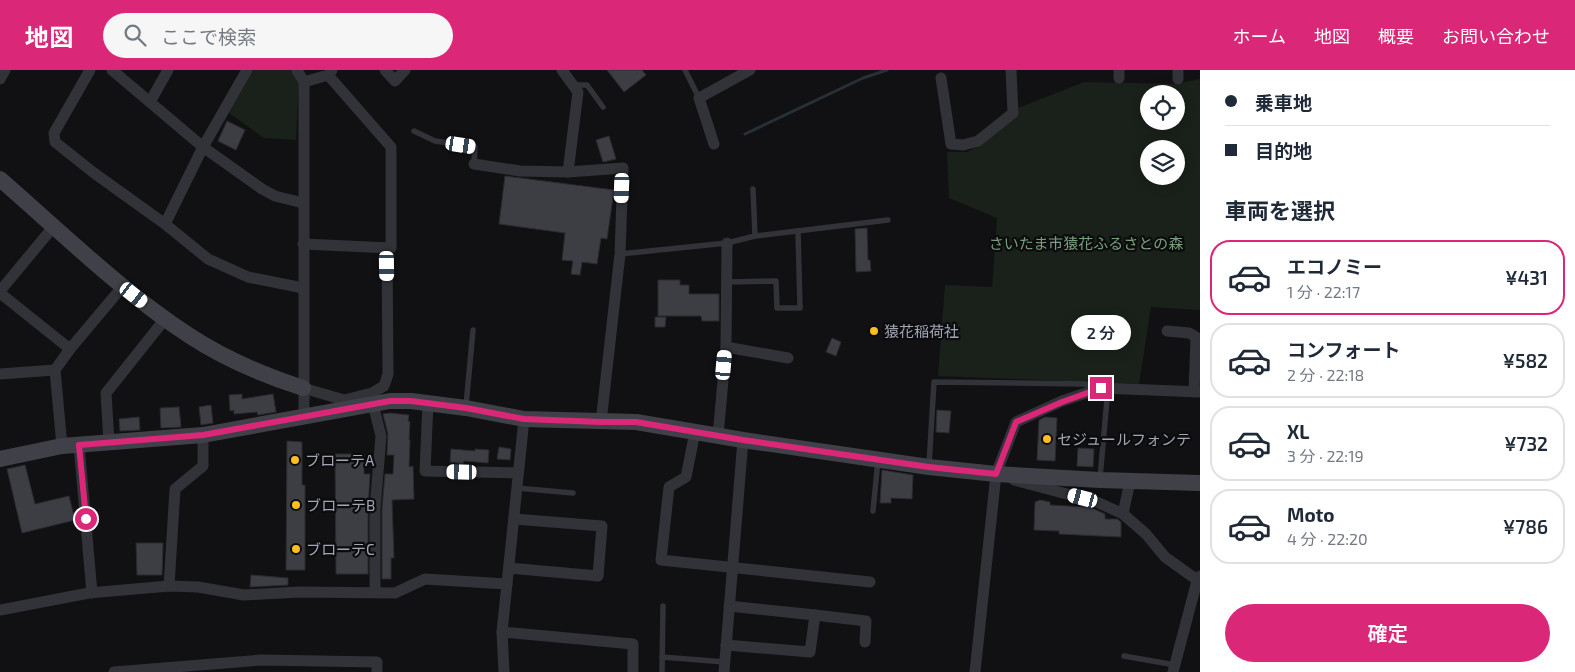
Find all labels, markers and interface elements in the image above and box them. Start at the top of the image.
search box [103,13,453,58]
icon: search [121,21,149,49]
text: 地図 [25,22,73,51]
text: ここで検索 [161,25,256,48]
text: ホーム [1233,25,1286,47]
text: 地図 [1314,25,1350,47]
text: 概要 [1378,25,1414,47]
text: お問い合わせ [1442,25,1550,47]
map controls [1140,85,1185,185]
button: locate [1140,85,1185,130]
text: 乗車地 [1255,91,1312,114]
car [445,135,476,155]
text: 目的地 [1255,139,1312,162]
button: layers [1140,140,1185,185]
car [613,173,630,203]
text: 車両を選択 [1225,197,1335,223]
park label: さいたま市猿花ふるさとの森 [989,234,1183,252]
car [379,251,394,281]
icon: car [1227,255,1272,300]
text: エコノミー [1287,255,1382,278]
text: ¥431 [1505,266,1548,289]
car [117,280,150,310]
text: 1 分 · 22:17 [1287,282,1360,301]
callout: 2 分 [1071,316,1131,350]
place label: 猿花稲荷社 [884,322,959,340]
text: 2 分 [1087,323,1115,342]
marker: 猿花稲荷社 [868,325,880,337]
icon: car [1227,338,1272,383]
text: コンフォート [1287,338,1400,361]
car [715,349,732,381]
text: ¥582 [1503,349,1548,372]
text: 2 分 · 22:18 [1287,365,1364,384]
route end [1090,377,1112,399]
text: XL [1287,420,1309,443]
icon: car [1227,421,1272,466]
place label: セジュールフォンテ [1057,430,1191,448]
text: ¥732 [1504,432,1548,455]
marker: セジュールフォンテ [1041,433,1053,445]
text: 3 分 · 22:19 [1287,446,1364,465]
place label: ブローテA [305,451,375,469]
marker: ブローテA [289,454,301,466]
car [446,464,477,480]
car [1066,487,1099,509]
place label: ブローテB [306,496,375,514]
marker: ブローテB [290,499,302,511]
text: Moto [1287,503,1335,526]
icon: car [1227,504,1272,549]
route start [75,508,97,530]
text: ¥786 [1503,515,1548,538]
text: 4 分 · 22:20 [1287,529,1368,548]
place label: ブローテC [306,540,375,558]
marker: ブローテC [290,543,302,555]
button: 確定 [1225,604,1550,662]

